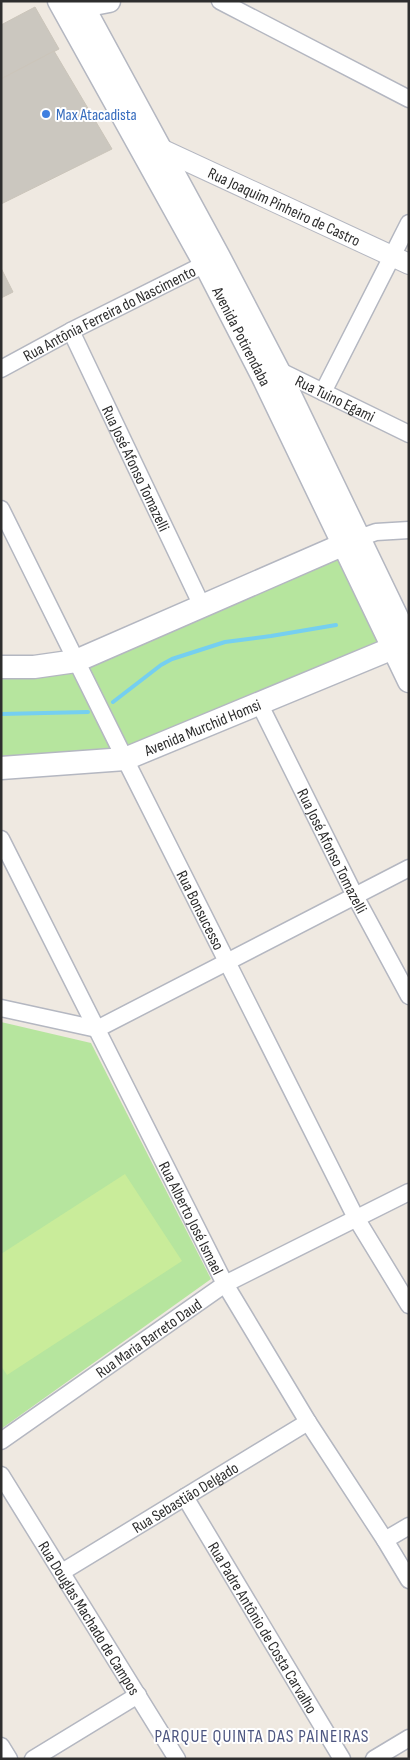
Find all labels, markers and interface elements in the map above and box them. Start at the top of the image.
place label: Max Atacadista [56,106,137,125]
marker: Max Atacadista [40,108,52,120]
street label: Rua Joaquim Pinheiro de Castro [205,164,363,251]
street label: Rua Antônia Ferreira do Nascimento [20,262,199,366]
street label: Avenida Potirendaba [207,283,274,390]
street label: Rua Tuino Egami [292,372,378,427]
street label: Rua José Afonso Tomazelli [97,403,173,535]
street label: Avenida Murchid Homsi [141,696,264,761]
street label: Rua José Afonso Tomazelli [292,786,371,917]
street label: Rua Bonsucesso [172,868,228,954]
street label: Rua Alberto José Ismael [154,1159,227,1278]
street label: Rua Maria Barreto Daud [93,1295,206,1383]
street label: Rua Sebastião Delgado [129,1459,242,1538]
street label: Rua Douglas Machado de Campos [33,1538,143,1699]
street label: Rua Padre Antônio de Costa Carvalho [203,1539,320,1717]
district label: PARQUE QUINTA DAS PAINEIRAS [154,1726,370,1747]

